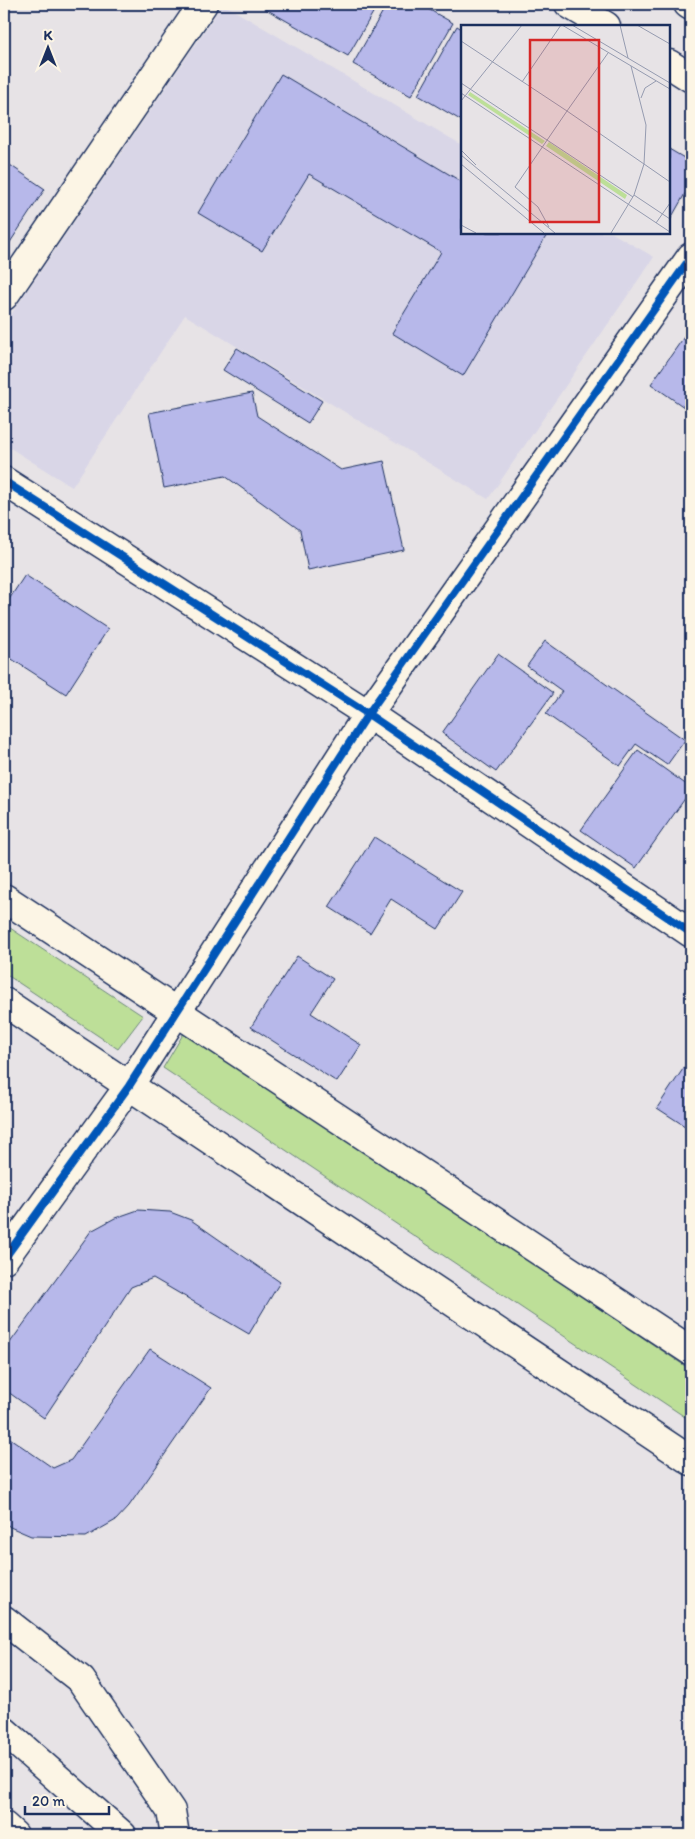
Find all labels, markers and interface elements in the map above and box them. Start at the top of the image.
north arrow [22,22,72,72]
inset map [461,25,670,234]
text: K [44,27,54,44]
scale bar [25,1784,109,1816]
text: 20 m [32,1792,66,1810]

